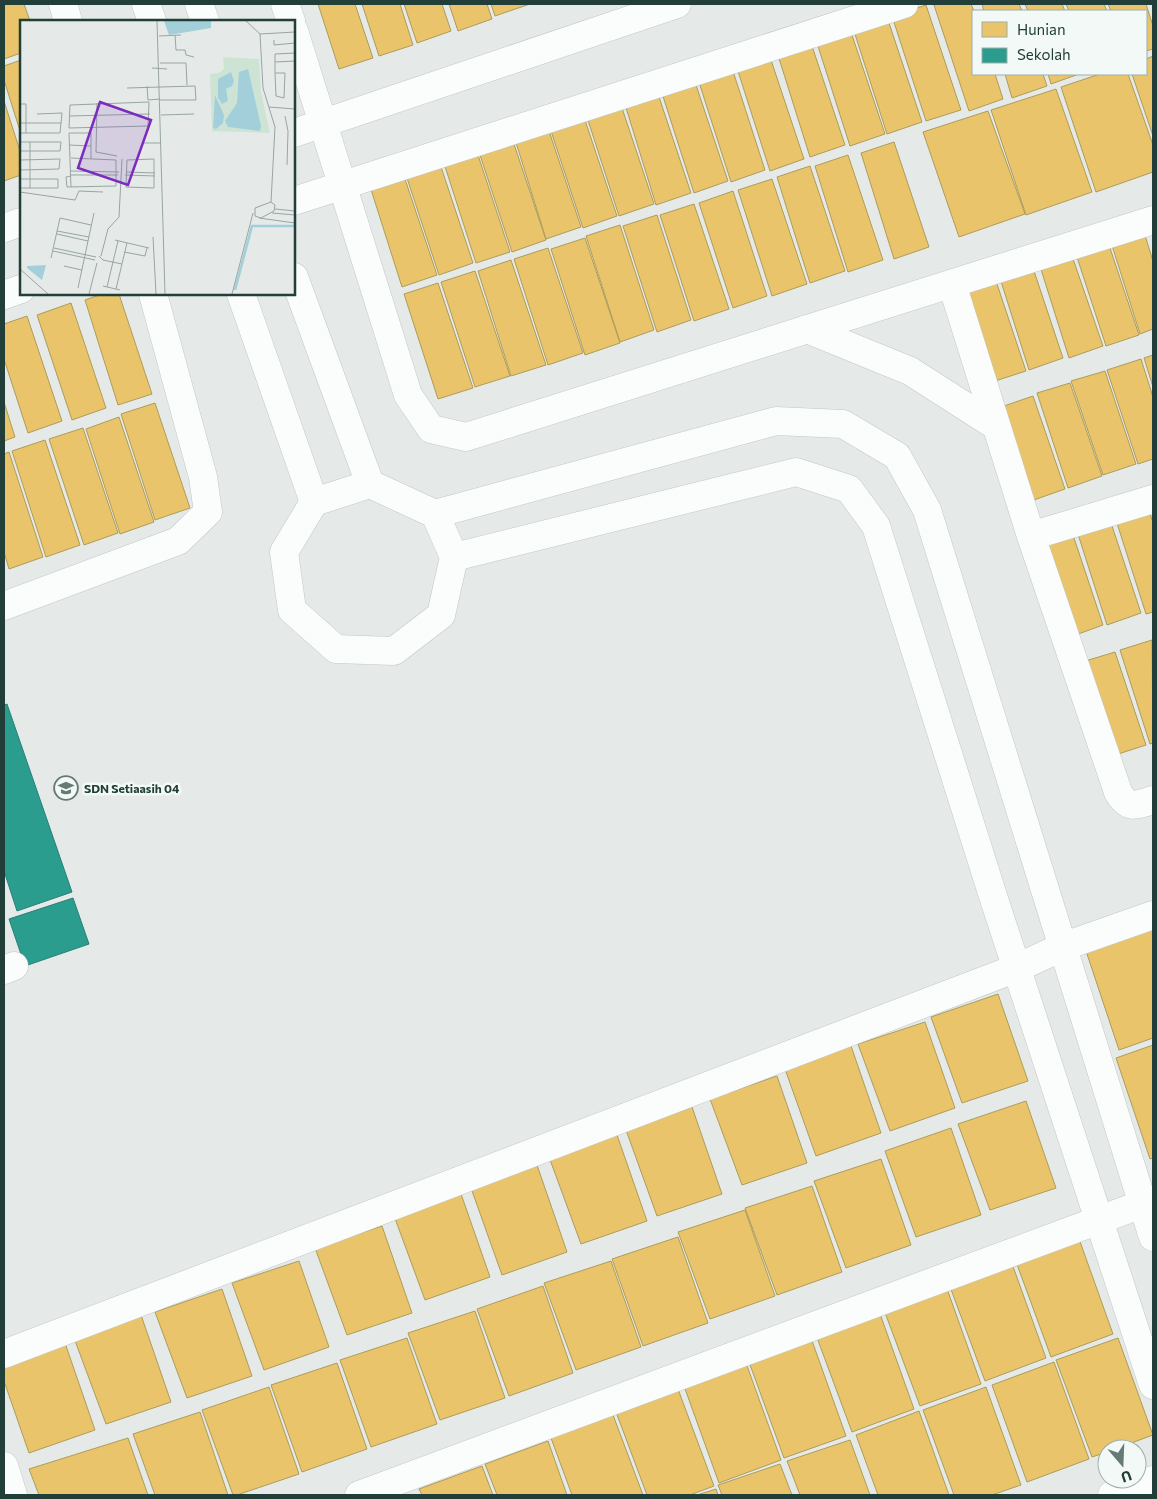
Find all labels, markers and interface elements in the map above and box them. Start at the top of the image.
legend [972,10,1147,75]
inset map [20,20,295,295]
text: Hunian [1017,20,1066,38]
text: Sekolah [1017,45,1071,63]
school or university icon: SDN Setiaasih 04 [53,775,79,801]
place label: SDN Setiaasih 04 [84,781,180,795]
north arrow [1097,1439,1147,1489]
text: U [1119,1467,1134,1486]

